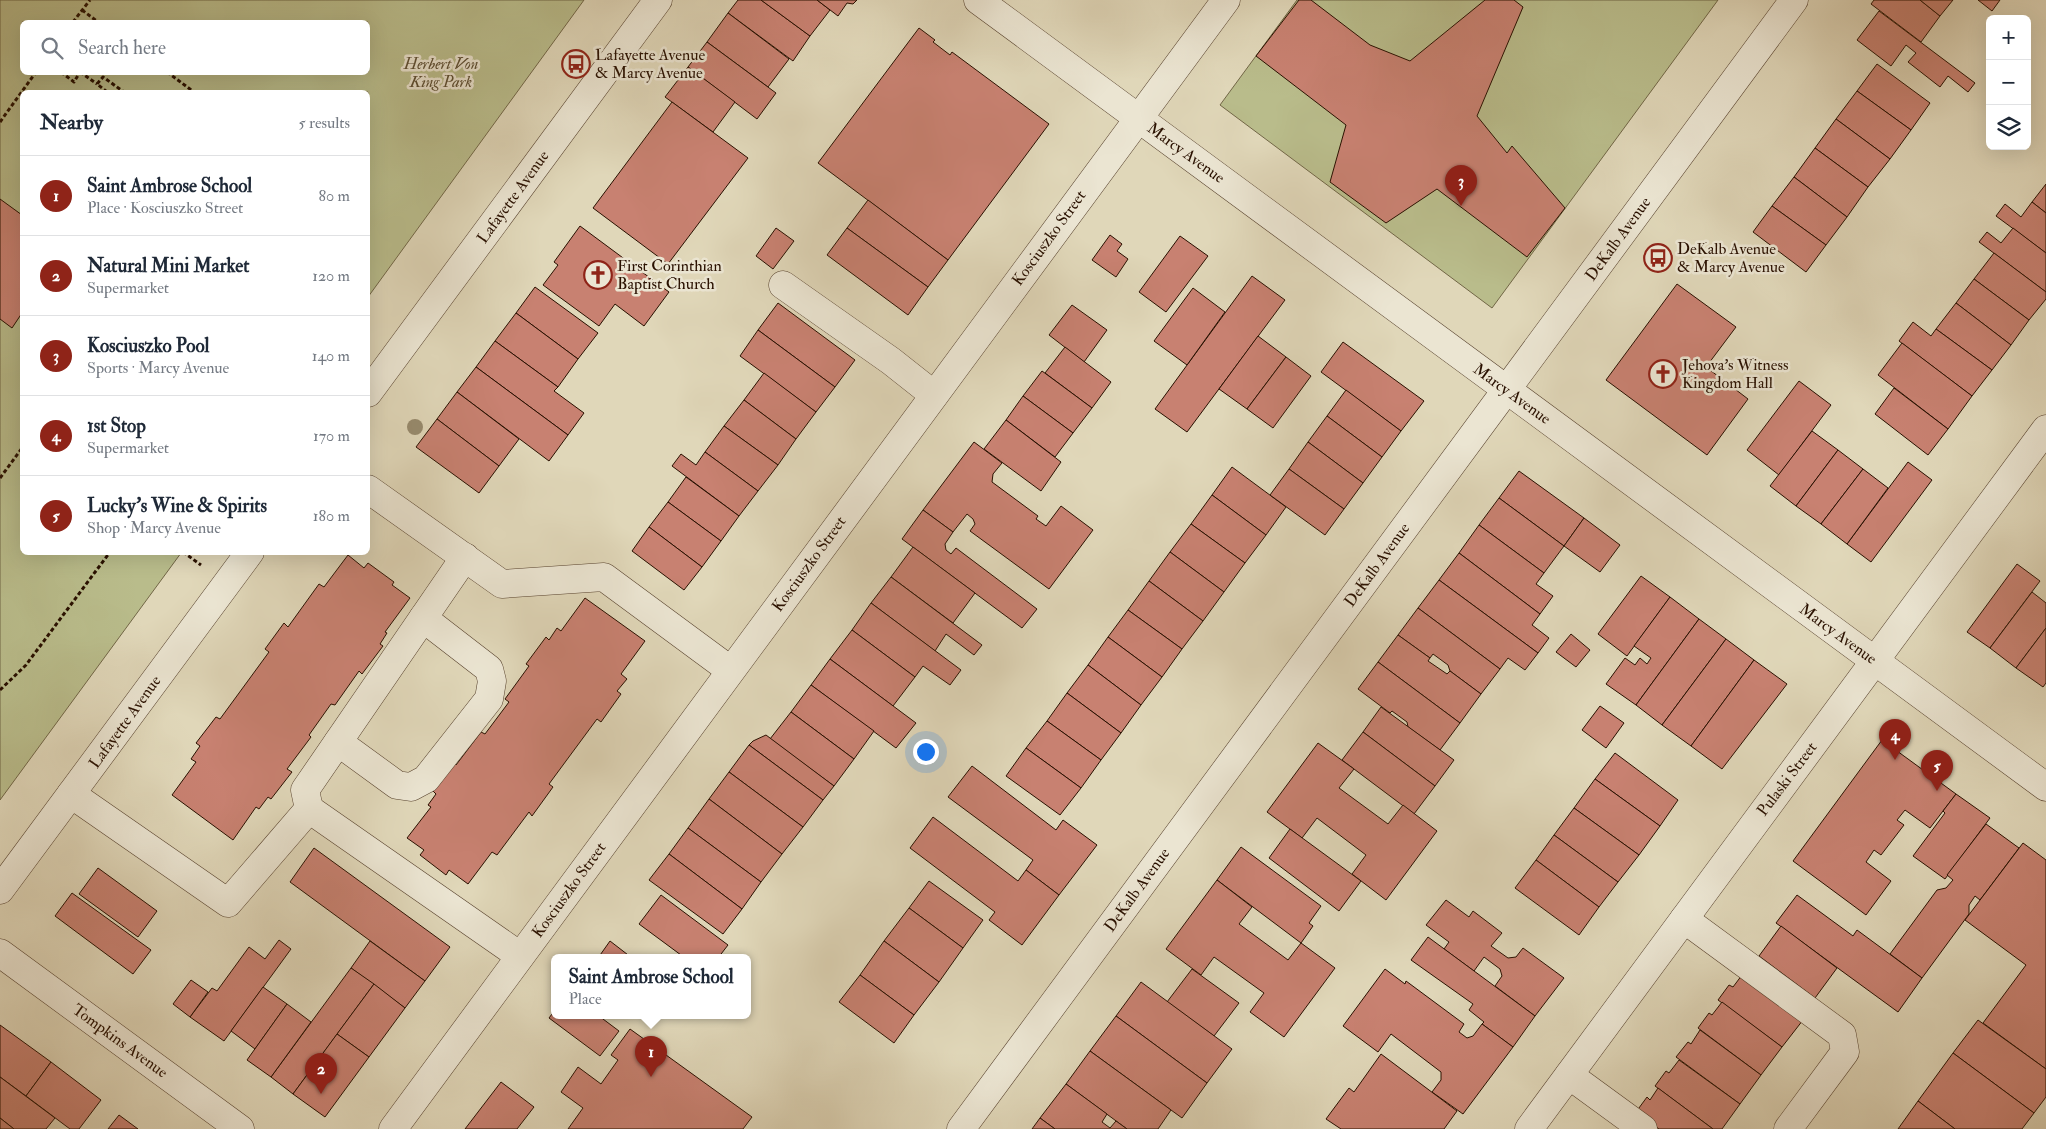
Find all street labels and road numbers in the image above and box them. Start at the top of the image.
street label: Marcy Avenue [1143,118,1229,188]
street label: Lafayette Avenue [473,146,554,247]
street label: Kosciuszko Street [1008,186,1090,290]
street label: DeKalb Avenue [1581,193,1655,285]
street label: Marcy Avenue [1469,359,1555,429]
street label: Kosciuszko Street [768,512,850,616]
street label: DeKalb Avenue [1340,519,1414,611]
street label: Marcy Avenue [1795,599,1881,669]
street label: Lafayette Avenue [85,671,166,772]
street label: Pulaski Street [1753,738,1821,820]
street label: Kosciuszko Street [528,838,610,942]
street label: DeKalb Avenue [1100,844,1174,936]
street label: Tompkins Avenue [68,1000,172,1083]

